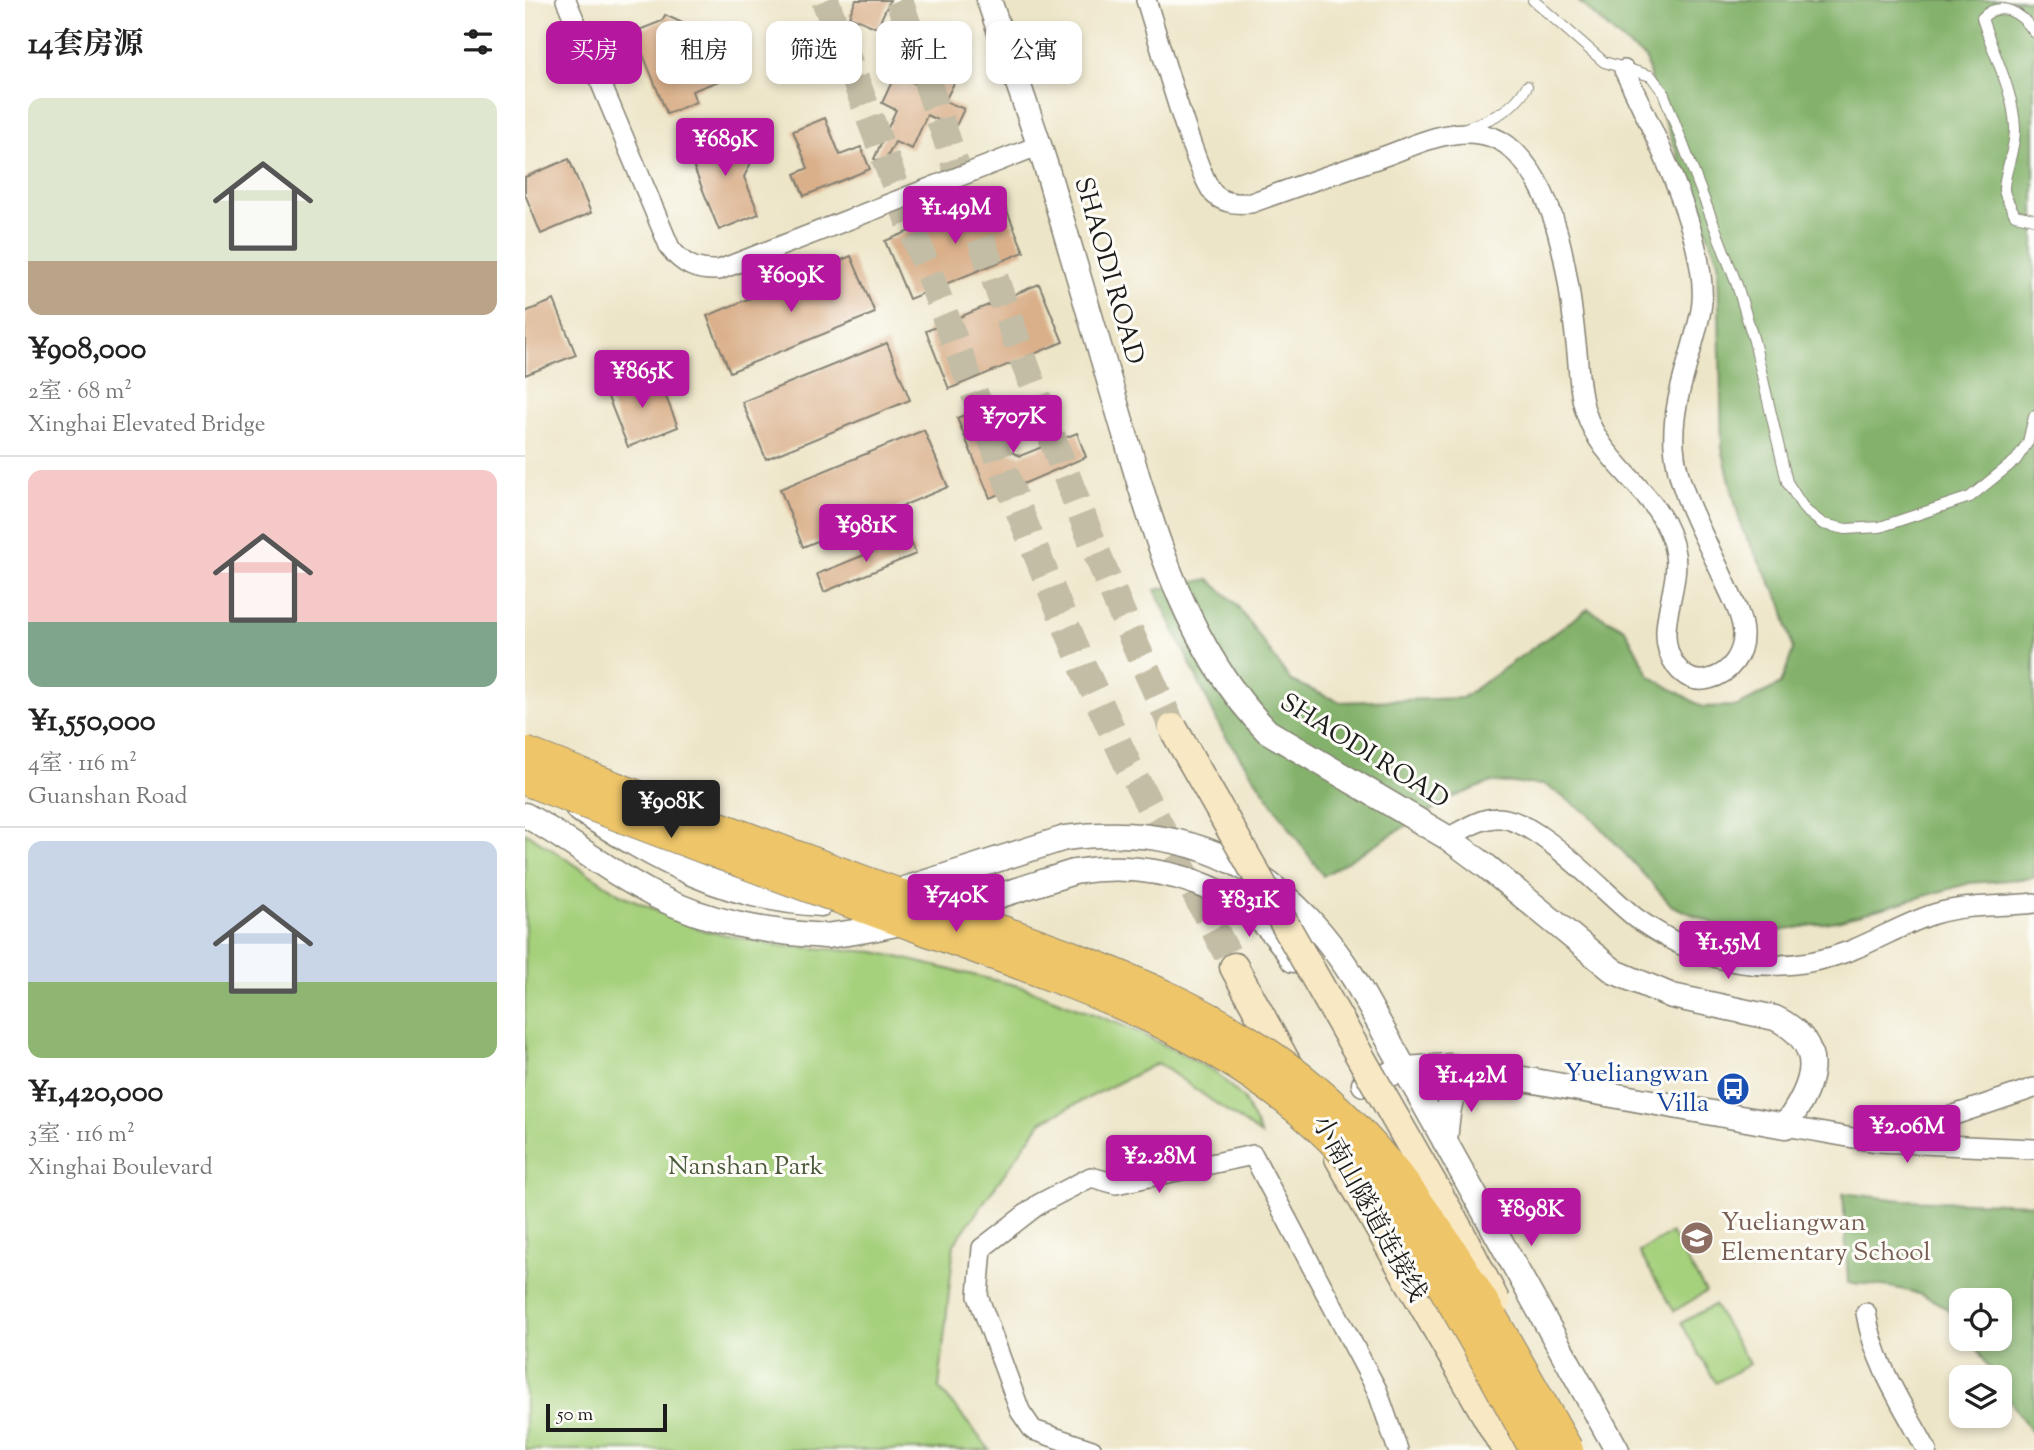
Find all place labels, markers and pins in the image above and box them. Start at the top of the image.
pin: ¥689K [676,118,774,178]
pin: ¥1.49M [898,187,1012,246]
pin: ¥609K [742,254,840,314]
pin: ¥865K [593,350,691,410]
pin: ¥707K [964,396,1062,455]
pin: ¥981K [817,504,915,564]
pin: ¥908K [622,780,720,840]
pin: ¥740K [907,874,1005,934]
pin: ¥831K [1200,880,1298,939]
pin: ¥1.55M [1671,922,1785,981]
pin: ¥1.42M [1414,1054,1528,1114]
place label: Yueliangwan Villa [1564,1056,1709,1123]
bus stop icon: Yueliangwan Villa [1714,1070,1752,1108]
pin: ¥2.06M [1850,1106,1964,1165]
pin: ¥2.28M [1102,1136,1216,1195]
pin: ¥898K [1482,1188,1580,1248]
place label: Yueliangwan Elementary School [1721,1205,1931,1272]
school or university icon: Yueliangwan Elementary School [1678,1219,1716,1257]

